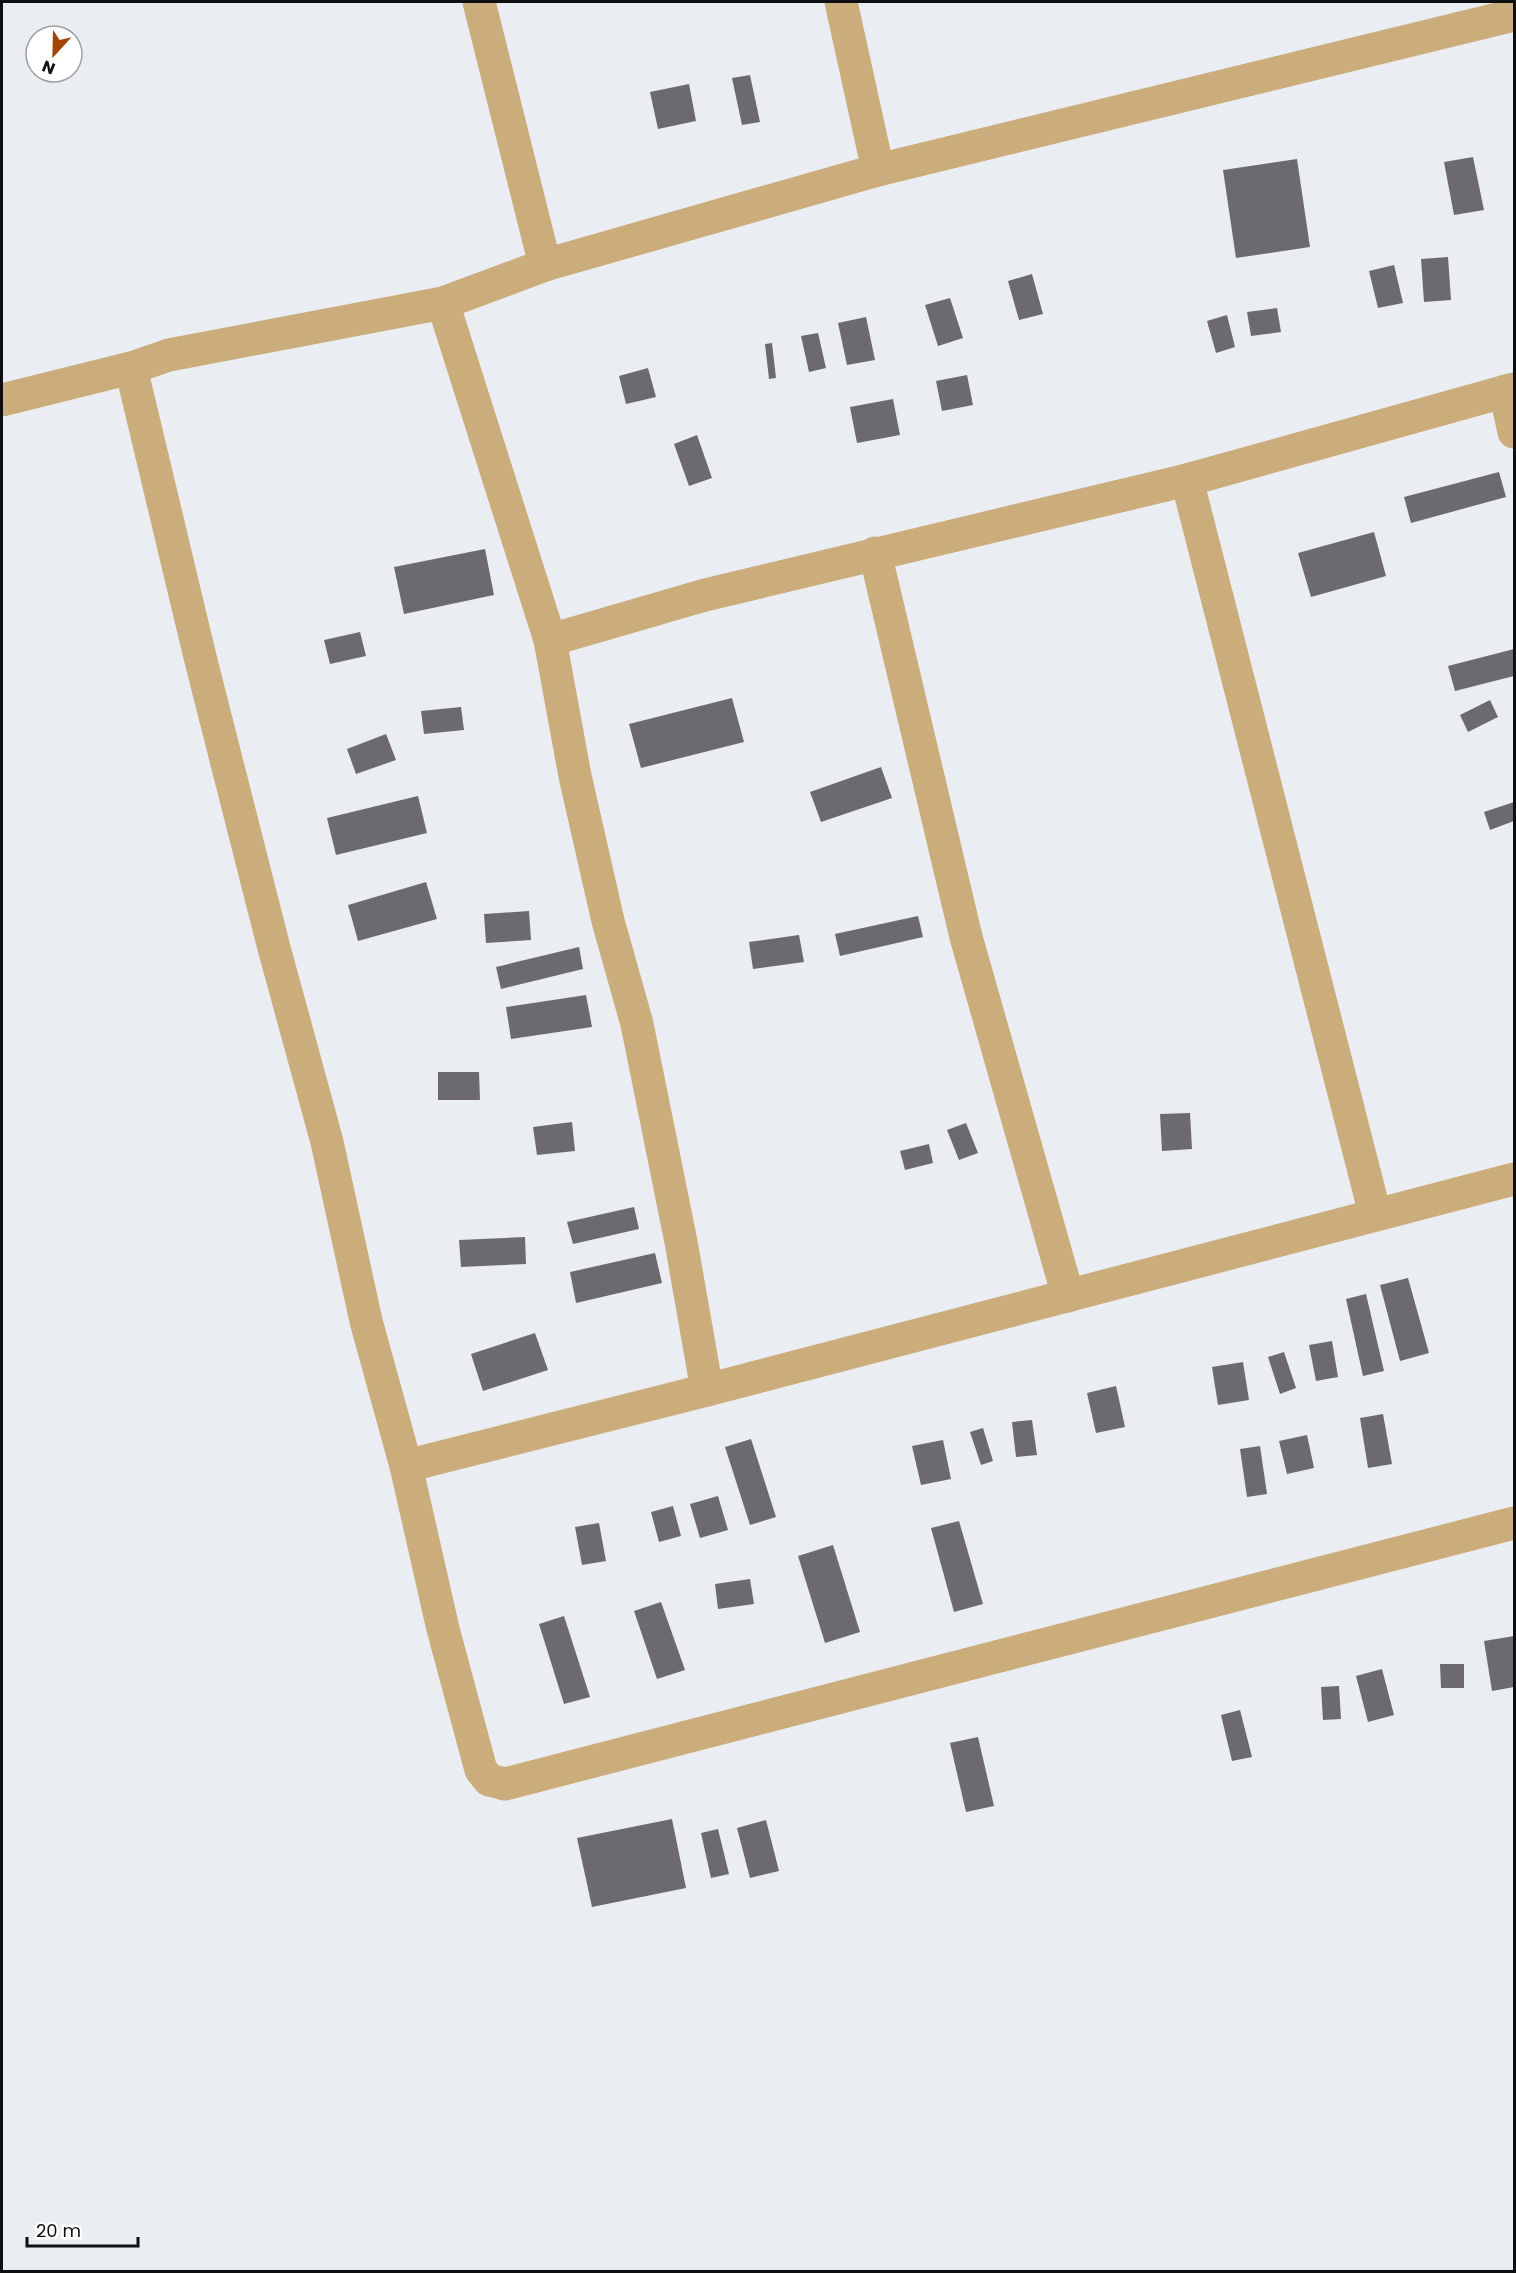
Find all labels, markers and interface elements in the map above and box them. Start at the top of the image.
north arrow [24,24,84,84]
text: N [39,55,58,80]
scale bar [27,2210,138,2248]
text: 20 m [36,2218,81,2243]

